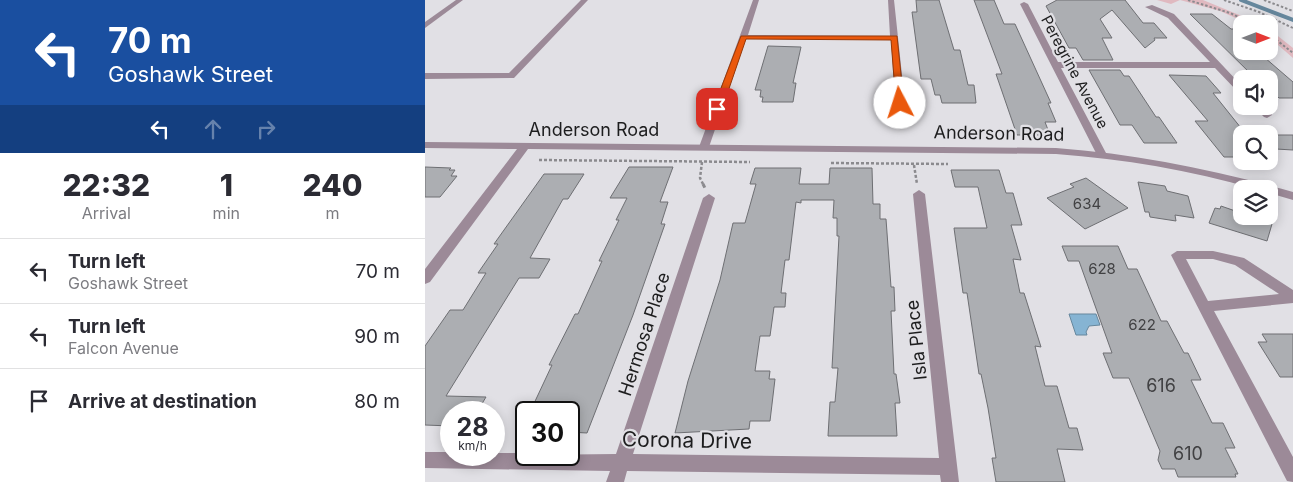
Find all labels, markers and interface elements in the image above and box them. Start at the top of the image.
street label: Peregrine Avenue [1037,12,1113,132]
north arrow [1233,15,1277,60]
map controls [1233,15,1278,225]
text: 70 m [108,19,192,61]
icon: left [25,20,90,85]
text: Goshawk Street [108,61,273,87]
button: sound [1233,70,1278,115]
position arrow [873,76,925,128]
pin [696,88,738,130]
icon: arrive [703,95,731,123]
icon: left [146,115,174,143]
icon: ahead [199,115,227,143]
icon: right [252,115,280,143]
street label: Anderson Road [529,119,659,140]
street label: Anderson Road [933,121,1065,145]
button: search [1233,125,1278,170]
text: 22:32 [62,167,150,203]
text: 1 [220,167,233,203]
text: 240 [302,167,363,203]
button: layers [1233,180,1278,225]
house number: 634 [1073,194,1101,213]
text: Arrival [82,203,131,223]
text: min [213,203,240,223]
text: m [325,203,339,223]
text: Turn left [68,250,146,273]
icon: left [25,257,53,285]
house number: 628 [1088,259,1116,278]
text: 70 m [356,260,400,283]
street label: Hermosa Place [614,269,674,399]
text: Goshawk Street [68,273,188,293]
street label: Isla Place [901,299,931,381]
text: Turn left [68,315,146,338]
house number: 622 [1128,315,1156,334]
icon: left [25,322,53,350]
text: 90 m [354,325,400,348]
text: Falcon Avenue [68,338,179,358]
house number: 616 [1146,375,1176,396]
icon: arrive [25,387,53,415]
text: Arrive at destination [68,390,257,413]
text: 80 m [354,390,400,413]
speed limit sign: 30 [515,401,580,466]
text: 28 [456,412,489,442]
street label: Corona Drive [622,426,752,454]
text: km/h [458,438,487,453]
house number: 610 [1173,443,1203,464]

